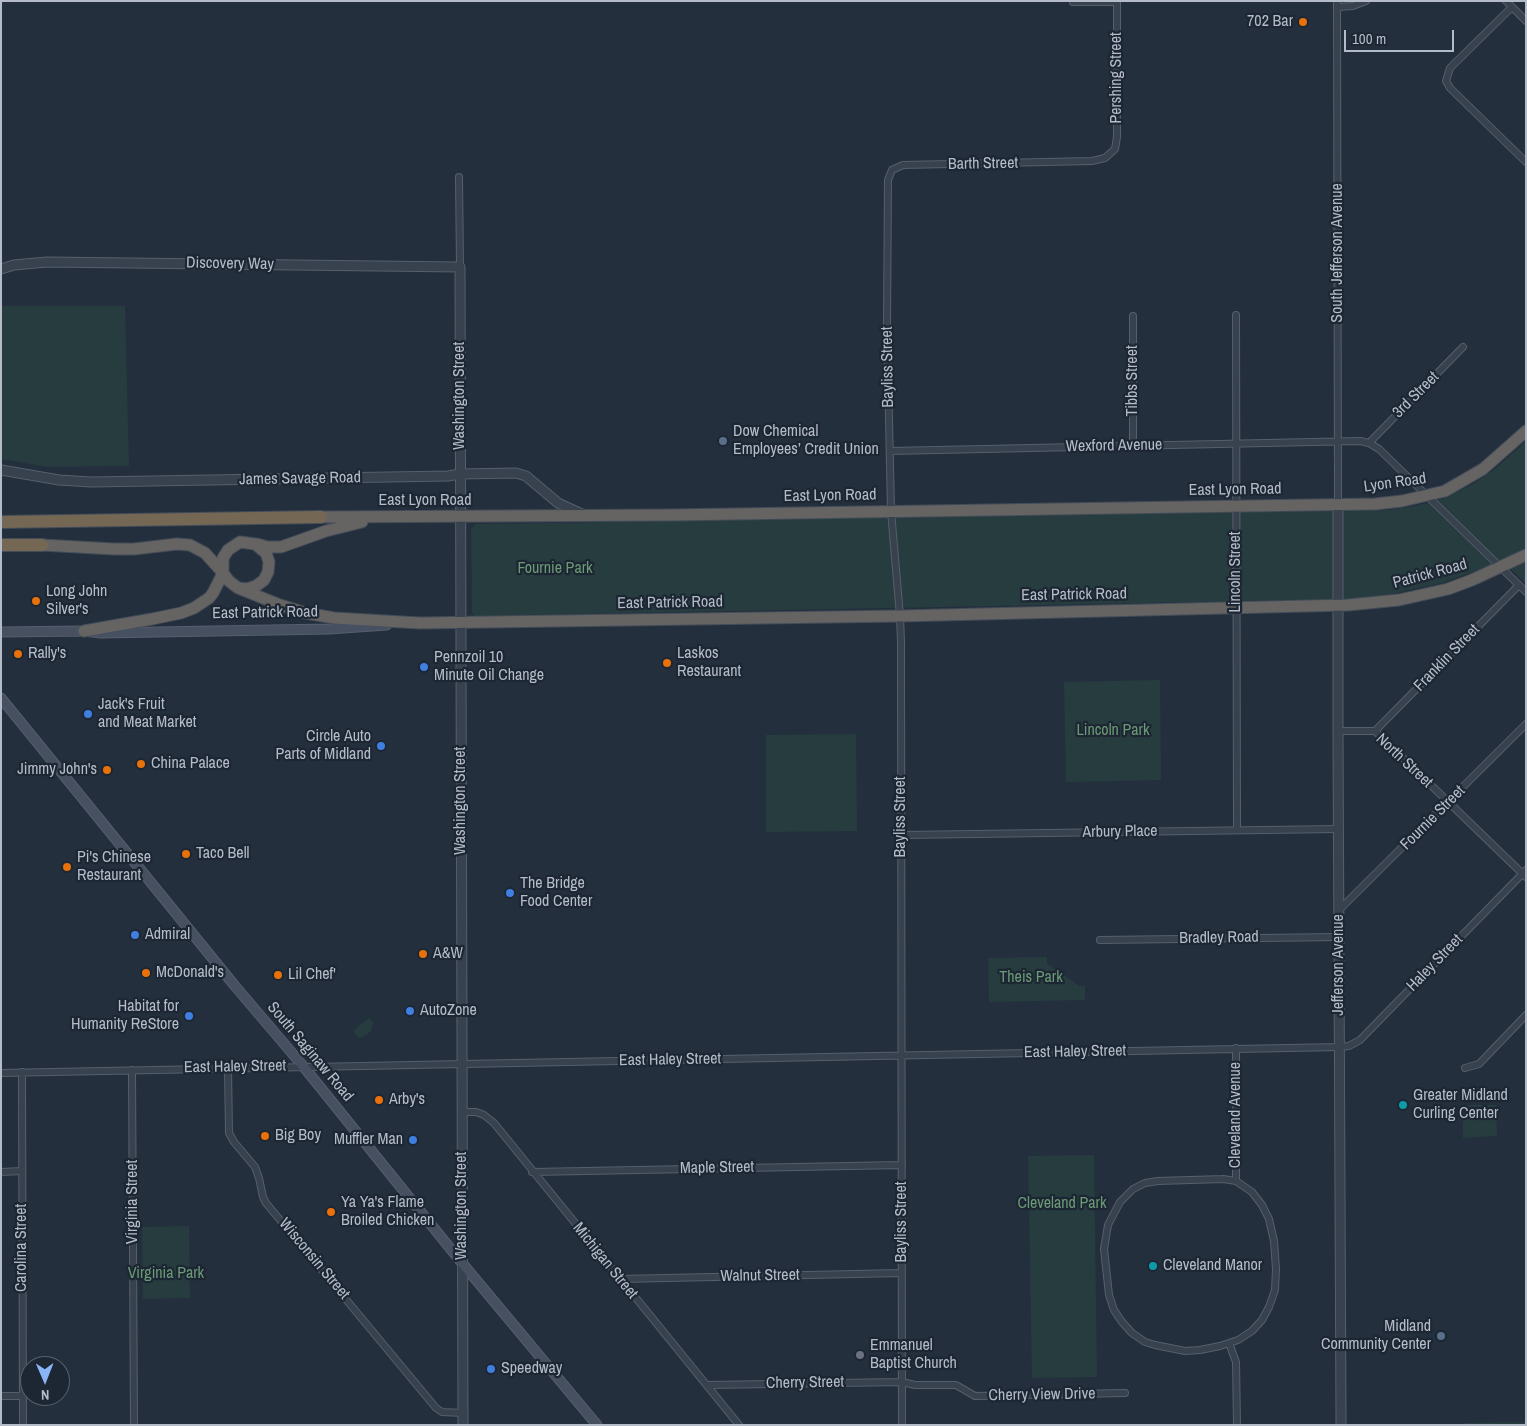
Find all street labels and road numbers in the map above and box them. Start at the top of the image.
street label: Pershing Street [1107,32,1127,124]
street label: Barth Street [948,154,1018,174]
street label: South Jefferson Avenue [1328,183,1348,323]
street label: Discovery Way [186,254,274,274]
street label: Bayliss Street [878,326,898,408]
street label: Washington Street [450,342,470,450]
street label: Tibbs Street [1123,345,1143,417]
street label: 3rd Street [1389,368,1443,422]
street label: Wexford Avenue [1066,436,1162,456]
street label: James Savage Road [239,468,361,490]
street label: Lyon Road [1362,469,1428,497]
street label: East Lyon Road [1188,480,1282,500]
street label: East Lyon Road [783,486,877,506]
street label: East Lyon Road [379,491,471,511]
street label: Lincoln Street [1226,532,1246,612]
street label: Patrick Road [1391,555,1469,593]
street label: East Patrick Road [1021,584,1127,606]
street label: East Patrick Road [617,592,723,614]
street label: East Patrick Road [212,602,318,624]
street label: Franklin Street [1410,620,1484,696]
street label: North Street [1372,730,1436,792]
street label: Washington Street [451,747,471,855]
street label: Bayliss Street [891,777,911,857]
street label: Fournie Street [1397,782,1469,854]
street label: Arbury Place [1082,822,1158,842]
street label: Jefferson Avenue [1329,914,1349,1016]
street label: Bradley Road [1179,928,1259,948]
street label: Haley Street [1403,930,1467,996]
street label: South Saginaw Road [263,998,357,1106]
street label: East Haley Street [1024,1042,1126,1062]
street label: East Haley Street [619,1050,721,1070]
street label: East Haley Street [184,1057,286,1077]
street label: Cleveland Avenue [1226,1062,1246,1168]
street label: Washington Street [452,1152,472,1260]
street label: Maple Street [680,1158,754,1178]
street label: Virginia Street [123,1160,143,1244]
street label: Bayliss Street [892,1182,912,1262]
street label: Carolina Street [12,1204,32,1292]
street label: Wisconsin Street [275,1215,353,1303]
street label: Michigan Street [568,1219,642,1303]
street label: Walnut Street [720,1266,800,1286]
street label: Cherry Street [766,1373,844,1393]
street label: Cherry View Drive [988,1384,1096,1406]

